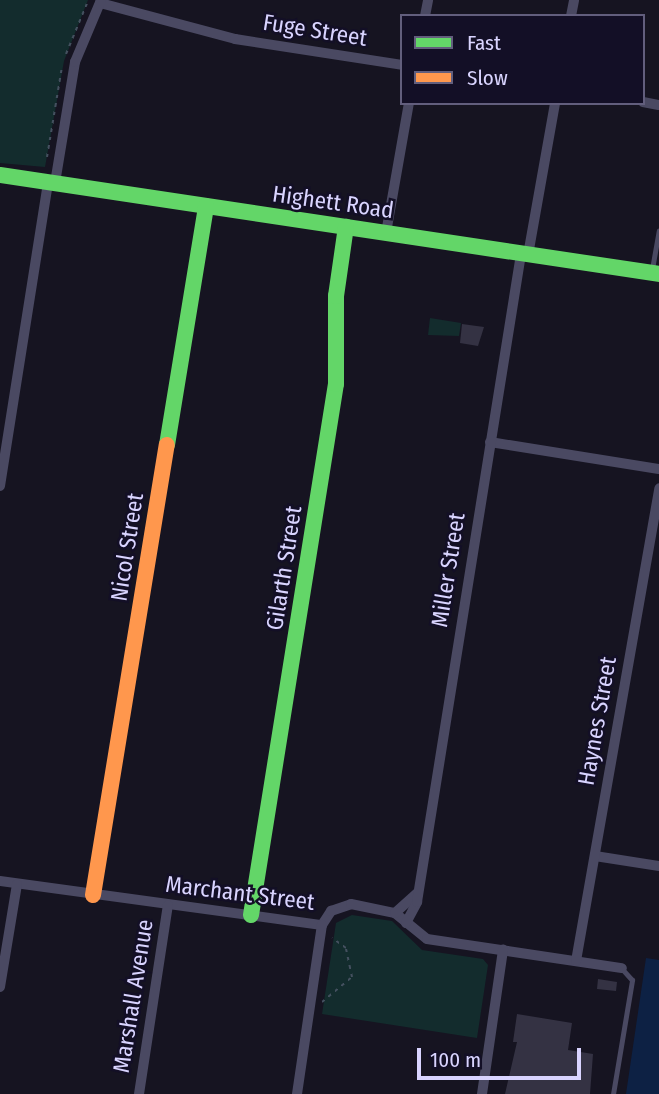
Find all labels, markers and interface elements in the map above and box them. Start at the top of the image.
street label: Fuge Street [261,8,369,52]
legend [400,14,645,105]
text: Fast [467,30,501,56]
text: Slow [467,65,508,91]
street label: Highett Road [271,180,395,224]
street label: Nicol Street [105,491,149,603]
street label: Gilarth Street [261,504,307,632]
street label: Miller Street [425,511,471,629]
street label: Haynes Street [572,654,622,788]
street label: Marchant Street [164,870,316,916]
street label: Marshall Avenue [107,917,159,1075]
scale bar [421,1034,586,1078]
text: 100 m [430,1047,481,1073]

